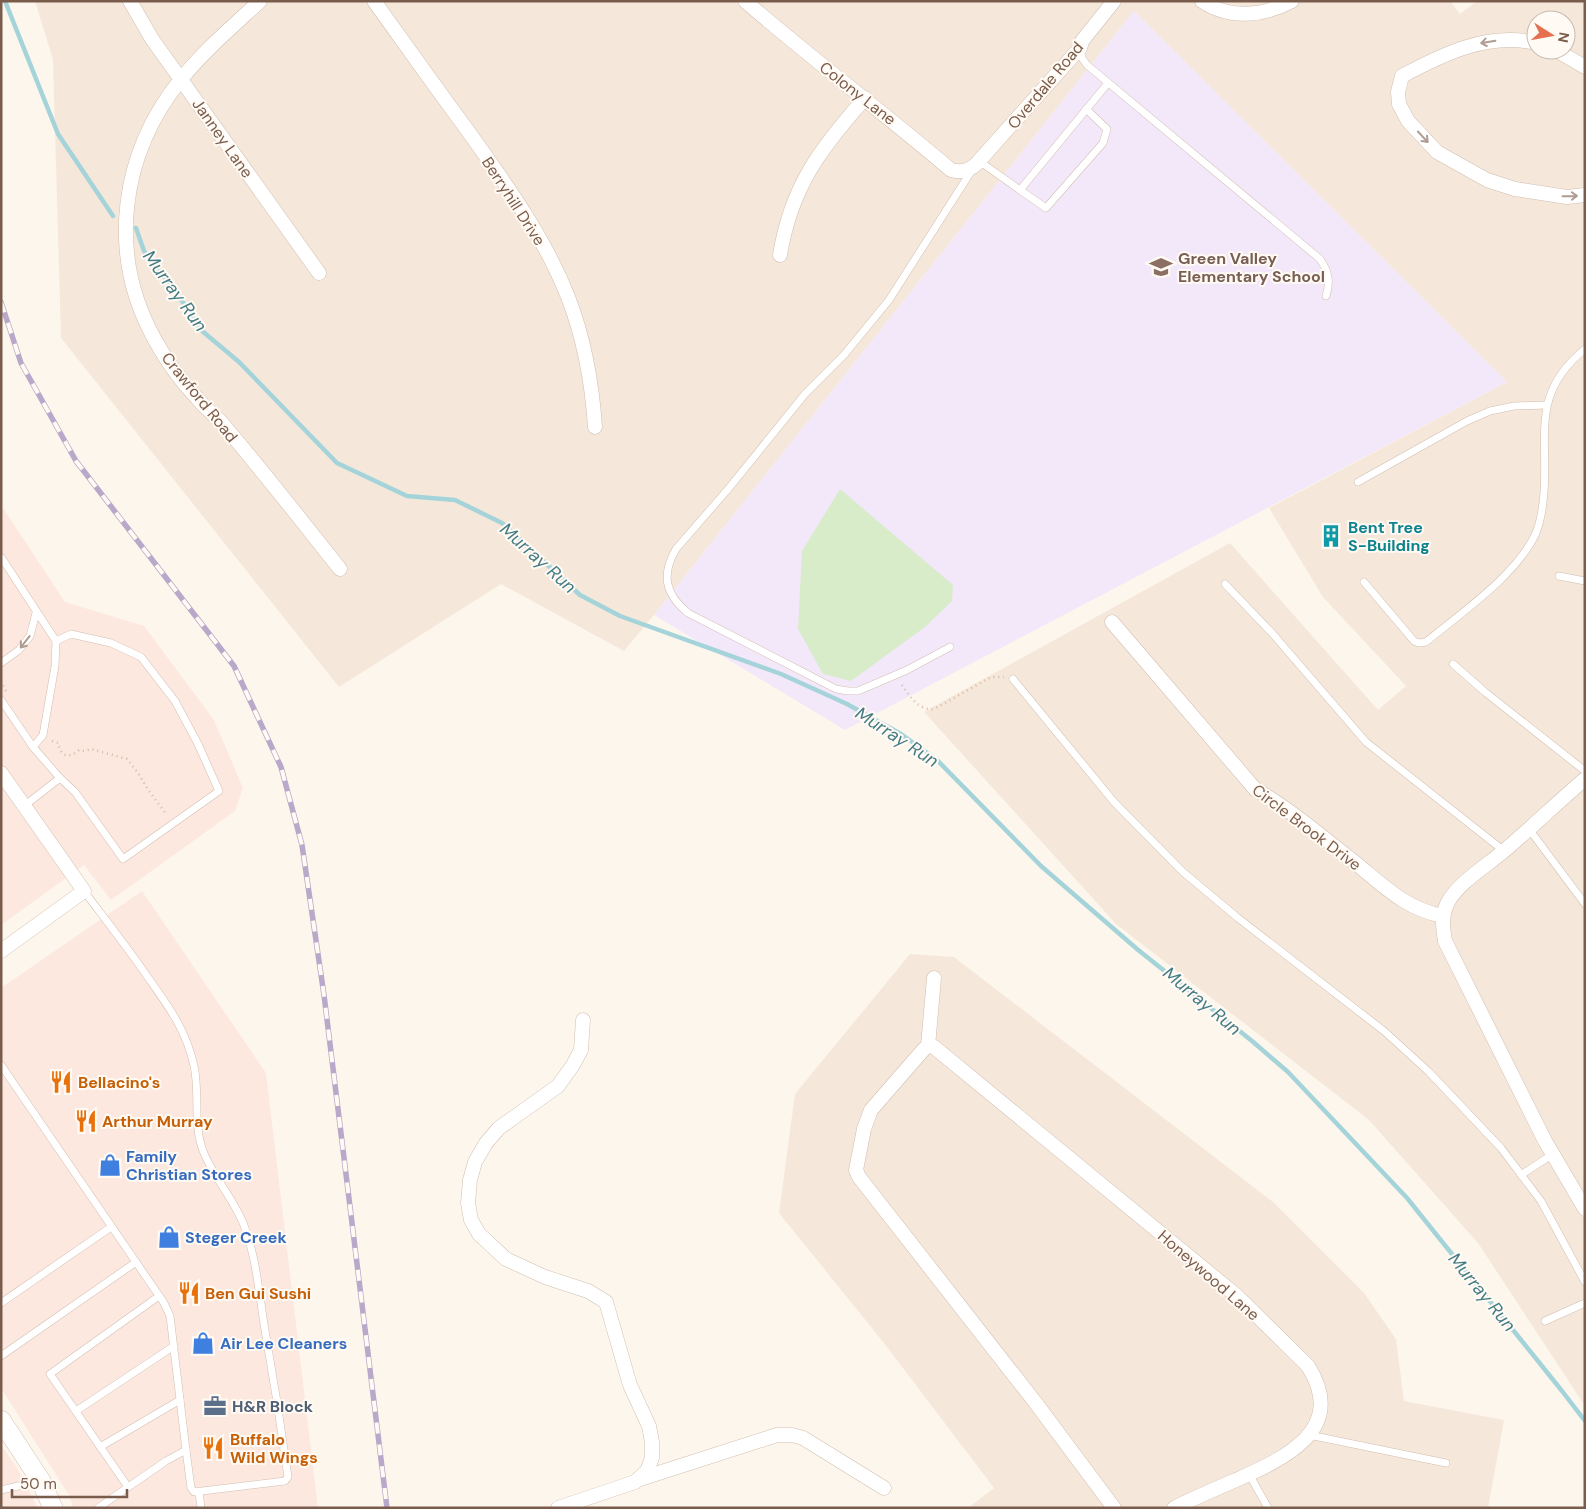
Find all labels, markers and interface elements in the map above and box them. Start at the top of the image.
north arrow [1526,10,1576,60]
text: N [1554,31,1574,44]
street label: Overdale Road [1003,37,1088,133]
one-way arrow [1480,37,1496,47]
street label: Colony Lane [815,57,900,130]
street label: Janney Lane [187,94,258,182]
one-way arrow [1417,131,1429,143]
street label: Berryhill Drive [477,153,550,250]
one-way arrow [1561,191,1577,201]
water label: Murray Run [137,246,213,336]
place label: Green Valley Elementary School [1178,248,1325,287]
school or university icon: Green Valley Elementary School [1148,254,1174,280]
street label: Crawford Road [157,348,242,447]
water label: Murray Run [495,517,581,599]
place label: Bent Tree S-Building [1348,517,1430,556]
building icon: Bent Tree S-Building [1318,523,1344,549]
one-way arrow [20,636,31,649]
water label: Murray Run [851,701,943,773]
street label: Circle Brook Drive [1248,779,1366,875]
water label: Murray Run [1158,961,1246,1041]
restaurant icon: Bellacino's [48,1069,74,1095]
place label: Bellacino's [78,1072,160,1093]
restaurant icon: Arthur Murray [73,1108,99,1134]
place label: Arthur Murray [102,1111,213,1132]
place label: Family Christian Stores [126,1146,252,1185]
shop icon: Family Christian Stores [97,1152,123,1178]
shop icon: Steger Creek [156,1224,182,1250]
street label: Honeywood Lane [1154,1226,1264,1325]
place label: Steger Creek [185,1227,287,1248]
water label: Murray Run [1443,1248,1521,1336]
restaurant icon: Ben Gui Sushi [176,1280,202,1306]
place label: Ben Gui Sushi [205,1283,311,1304]
shop icon: Air Lee Cleaners [190,1330,216,1356]
place label: Air Lee Cleaners [220,1333,347,1354]
office icon: H&R Block [202,1393,228,1419]
place label: H&R Block [232,1396,314,1417]
place label: Buffalo Wild Wings [230,1429,318,1468]
restaurant icon: Buffalo Wild Wings [200,1435,226,1461]
scale bar [12,1466,128,1498]
text: 50 m [20,1474,57,1494]

